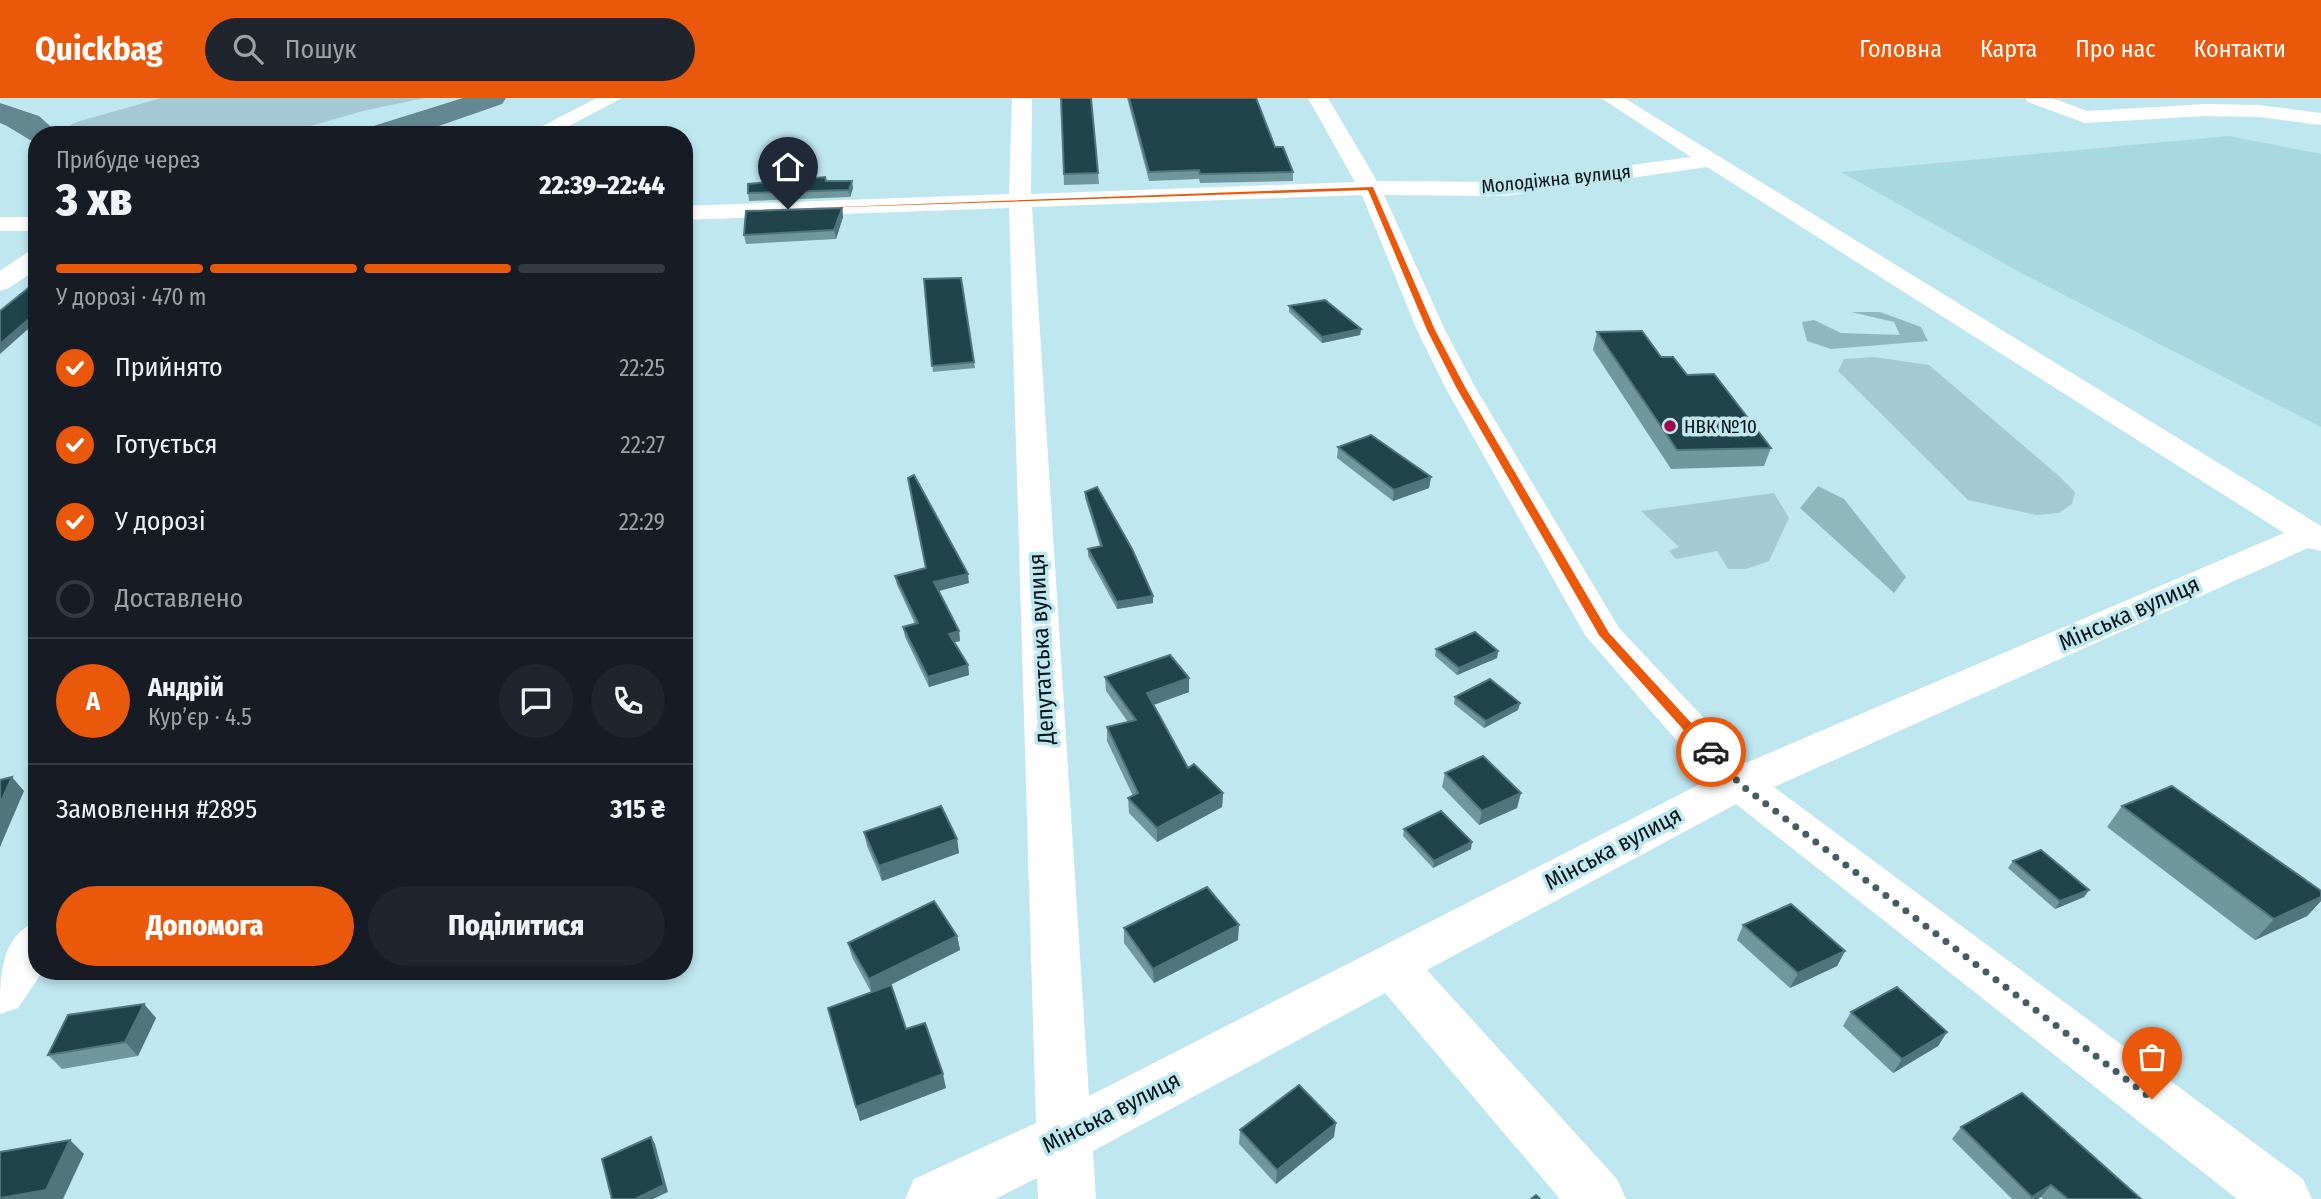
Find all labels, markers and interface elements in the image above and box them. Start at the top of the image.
search box [205,18,695,81]
text: Quickbag [35,29,163,69]
icon: search [229,30,267,68]
text: Пошук [285,34,357,65]
text: Головна [1859,35,1942,63]
text: Карта [1980,35,2037,63]
text: Про нас [2075,35,2156,63]
text: Контакти [2194,35,2286,63]
pin [758,137,818,209]
text: Прибуде через [56,146,201,174]
icon: home [769,148,807,186]
street label: Молодіжна вулиця [1480,160,1632,198]
text: 22:39–22:44 [539,170,665,201]
text: 3 хв [56,172,132,227]
text: У дорозі · 470 m [56,283,207,311]
icon: check [56,349,94,387]
text: Прийнято [115,352,223,383]
text: 22:25 [619,354,665,382]
place label: НВК №10 [1684,415,1757,438]
marker: НВК №10 [1662,418,1678,434]
icon: check [56,426,94,464]
text: Готується [115,429,217,460]
text: 22:27 [621,431,665,459]
icon: check [56,503,94,541]
text: У дорозі [115,506,205,537]
text: 22:29 [619,508,665,536]
street label: Депутатська вулиця [1022,553,1060,746]
street label: Мінська вулиця [2054,569,2204,657]
text: Доставлено [115,583,243,614]
button: chat [499,664,573,738]
button: phone [591,664,665,738]
text: Андрій [148,672,224,703]
text: А [86,686,100,717]
text: Кур’єр · 4.5 [148,703,252,731]
courier [1676,717,1746,787]
icon: car [1692,733,1730,771]
text: Замовлення #2895 [56,794,257,825]
text: 315 ₴ [610,794,665,825]
street label: Мінська вулиця [1540,800,1686,896]
button: Допомога [56,886,354,966]
button: Поділитися [368,886,665,966]
pin [2122,1027,2182,1099]
icon: bag [2133,1038,2171,1076]
street label: Мінська вулиця [1037,1065,1185,1159]

